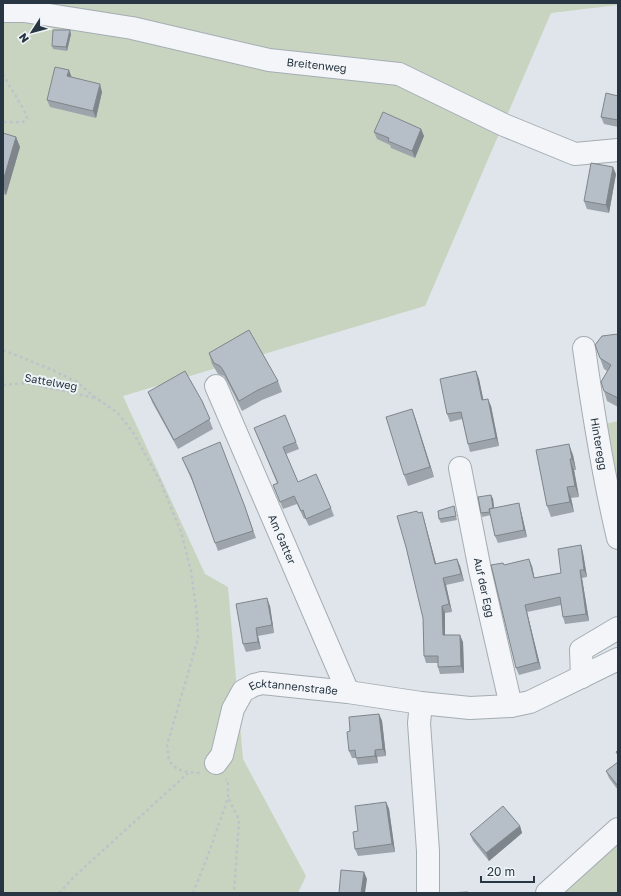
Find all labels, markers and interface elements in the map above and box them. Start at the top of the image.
north arrow [12,12,52,52]
text: N [16,31,31,45]
street label: Breitenweg [286,55,347,74]
street label: Sattelweg [24,370,79,393]
street label: Hinteregg [589,417,610,471]
street label: Am Gatter [266,512,299,567]
street label: Auf der Egg [472,556,498,619]
street label: Ecktannenstraße [246,676,339,697]
scale bar [481,858,534,884]
text: 20 m [487,864,515,879]

